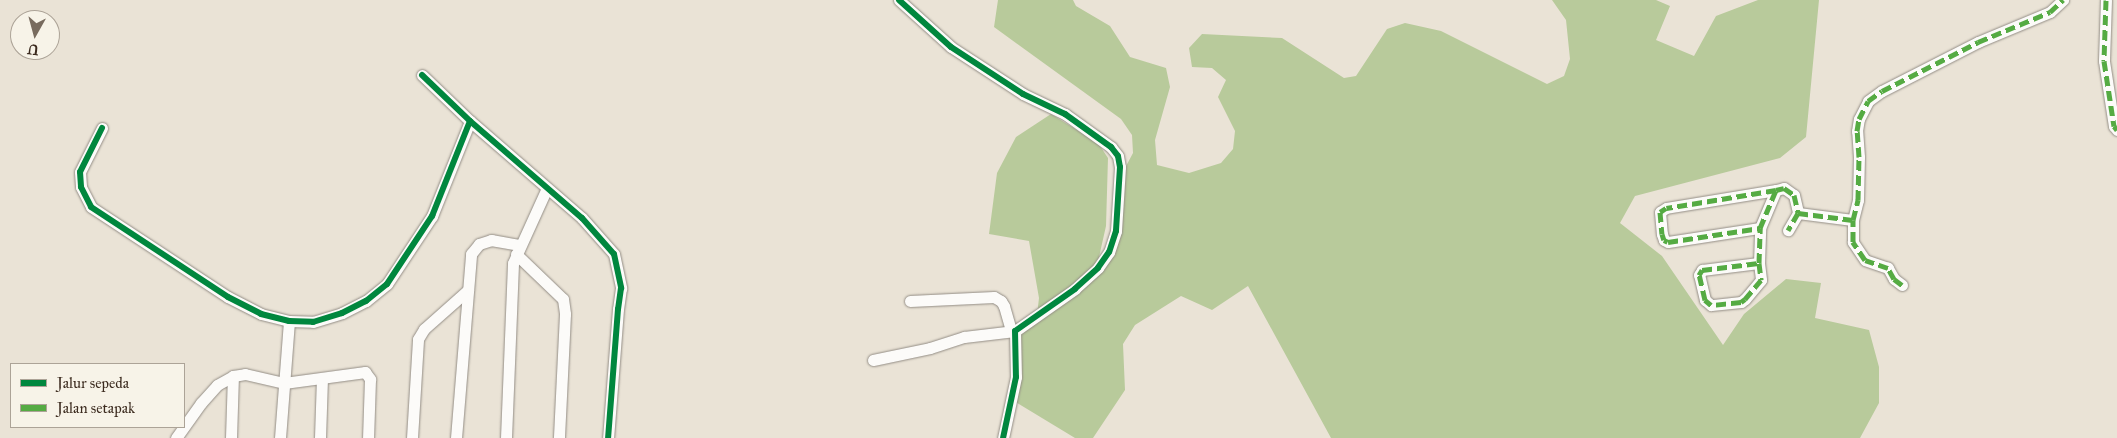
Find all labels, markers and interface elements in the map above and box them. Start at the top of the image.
north arrow [10,10,60,60]
text: U [27,40,40,59]
legend [10,363,185,428]
text: Jalur sepeda [57,374,129,392]
text: Jalan setapak [57,399,135,417]

